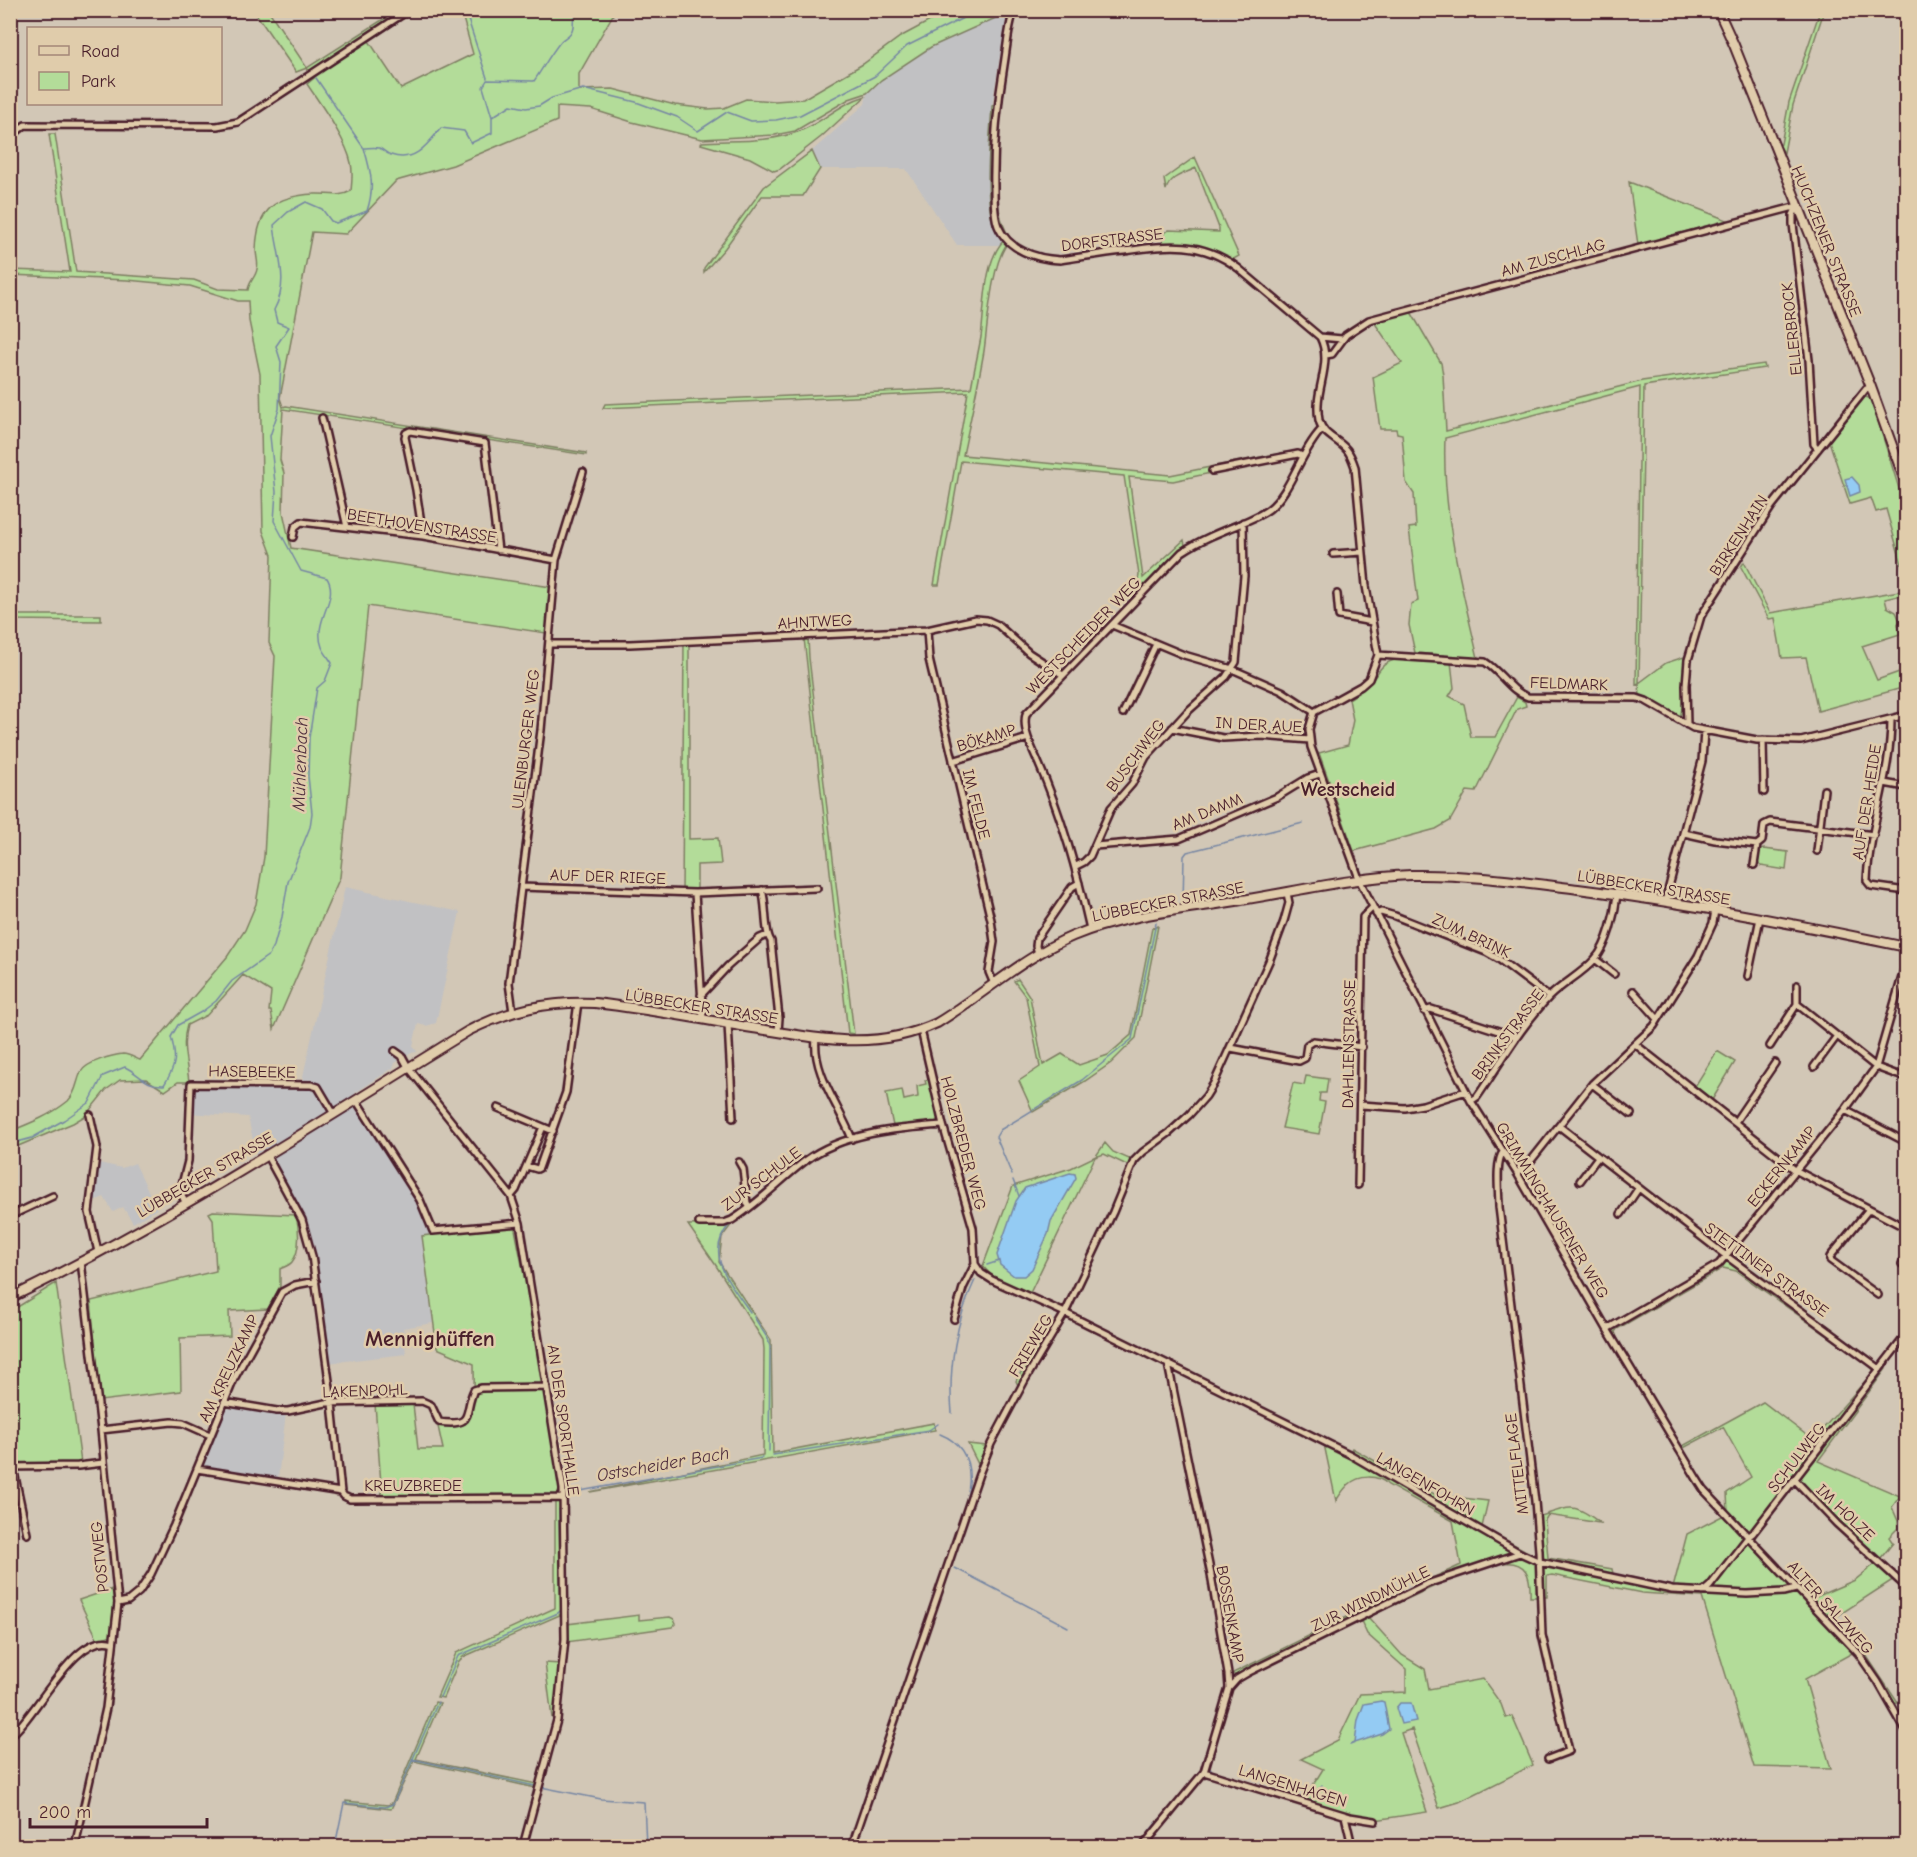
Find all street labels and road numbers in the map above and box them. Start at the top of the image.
street label: HUCHZENER STRASSE [1788,163,1865,320]
street label: DORFSTRASSE [1060,225,1164,255]
street label: AM ZUSCHLAG [1499,235,1607,281]
street label: ELLERBROCK [1778,281,1806,376]
street label: BIRKENHAIN [1706,492,1772,579]
street label: BEETHOVENSTRASSE [346,505,498,547]
street label: WESTSCHEIDER WEG [1023,573,1144,698]
street label: AHNTWEG [777,611,853,633]
street label: ULENBURGER WEG [508,668,543,810]
street label: FELDMARK [1530,674,1608,694]
street label: IN DER AUE [1215,714,1303,736]
street label: BUSCHWEG [1103,716,1169,795]
street label: BÖKAMP [955,720,1018,755]
street label: AUF DER HEIDE [1849,743,1885,861]
street label: IM FELDE [959,767,994,842]
street label: AM DAMM [1170,790,1245,834]
street label: AUF DER RIEGE [550,866,667,888]
street label: LÜBBECKER STRASSE [1576,867,1732,909]
street label: LÜBBECKER STRASSE [1091,878,1246,926]
street label: ZUM BRINK [1430,910,1514,962]
street label: DAHLIENSTRASSE [1339,979,1359,1109]
street label: LÜBBECKER STRASSE [624,986,780,1028]
street label: BRINKSTRASSE [1468,986,1548,1083]
street label: HASEBEEKE [208,1062,296,1082]
street label: HOLZBREDER WEG [937,1074,990,1212]
street label: GRIMMINGHAUSENER WEG [1492,1119,1612,1302]
street label: ECKERNKAMP [1744,1123,1820,1211]
street label: LÜBBECKER STRASSE [134,1128,277,1221]
street label: ZUR SCHULE [719,1143,805,1214]
street label: STETTINER STRASSE [1701,1219,1832,1321]
street label: FRIEWEG [1005,1311,1056,1380]
street label: AM KREUZKAMP [195,1312,263,1425]
street label: AN DER SPORTHALLE [544,1344,583,1497]
street label: LAKENPOHL [322,1381,408,1401]
street label: MITTELFLAGE [1502,1412,1532,1516]
street label: SCHULWEG [1764,1419,1829,1496]
street label: LANGENFOHRN [1373,1449,1478,1519]
street label: KREUZBREDE [364,1477,462,1495]
street label: IM HOLZE [1812,1481,1878,1545]
street label: POSTWEG [87,1521,113,1593]
street label: ALTER SALZWEG [1784,1557,1877,1658]
street label: ZUR WINDMÜHLE [1308,1562,1433,1635]
street label: BOSSENKAMP [1213,1564,1247,1664]
street label: LANGENHAGEN [1237,1761,1349,1811]

